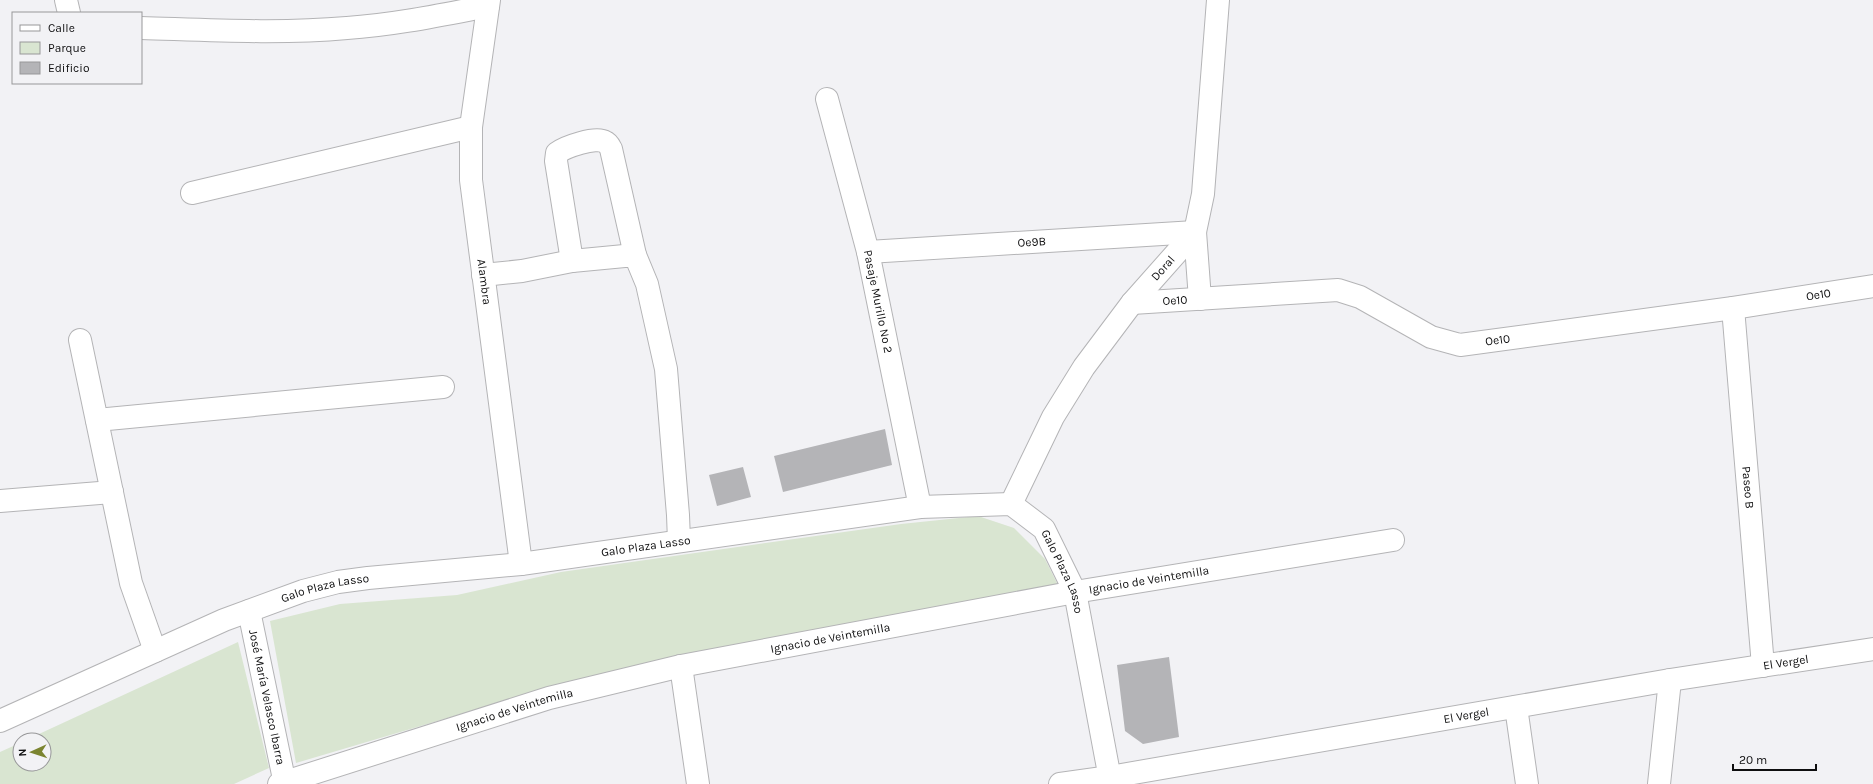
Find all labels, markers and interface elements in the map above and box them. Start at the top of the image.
legend [12,12,142,84]
text: Calle [48,21,75,35]
text: Parque [48,41,86,55]
text: Edificio [48,61,89,75]
street label: Oe9B [1017,234,1046,250]
street label: Pasaje Murillo No 2 [861,249,895,355]
street label: Doral [1148,253,1178,284]
street label: Alambra [474,258,494,306]
street label: Oe10 [1805,286,1832,303]
street label: Oe10 [1162,293,1188,308]
street label: Oe10 [1484,331,1511,349]
street label: Paseo B [1739,466,1757,509]
street label: Galo Plaza Lasso [1038,527,1086,614]
street label: Galo Plaza Lasso [600,533,692,559]
street label: Ignacio de Veintemilla [1088,563,1210,597]
street label: Galo Plaza Lasso [279,571,370,606]
street label: Ignacio de Veintemilla [769,620,891,656]
street label: José María Velasco Ibarra [246,628,288,766]
street label: El Vergel [1762,652,1810,673]
street label: Ignacio de Veintemilla [454,685,574,734]
street label: El Vergel [1442,704,1490,726]
north arrow [12,732,52,772]
scale bar [1733,746,1816,772]
text: N [16,748,29,757]
text: 20 m [1739,753,1767,767]

